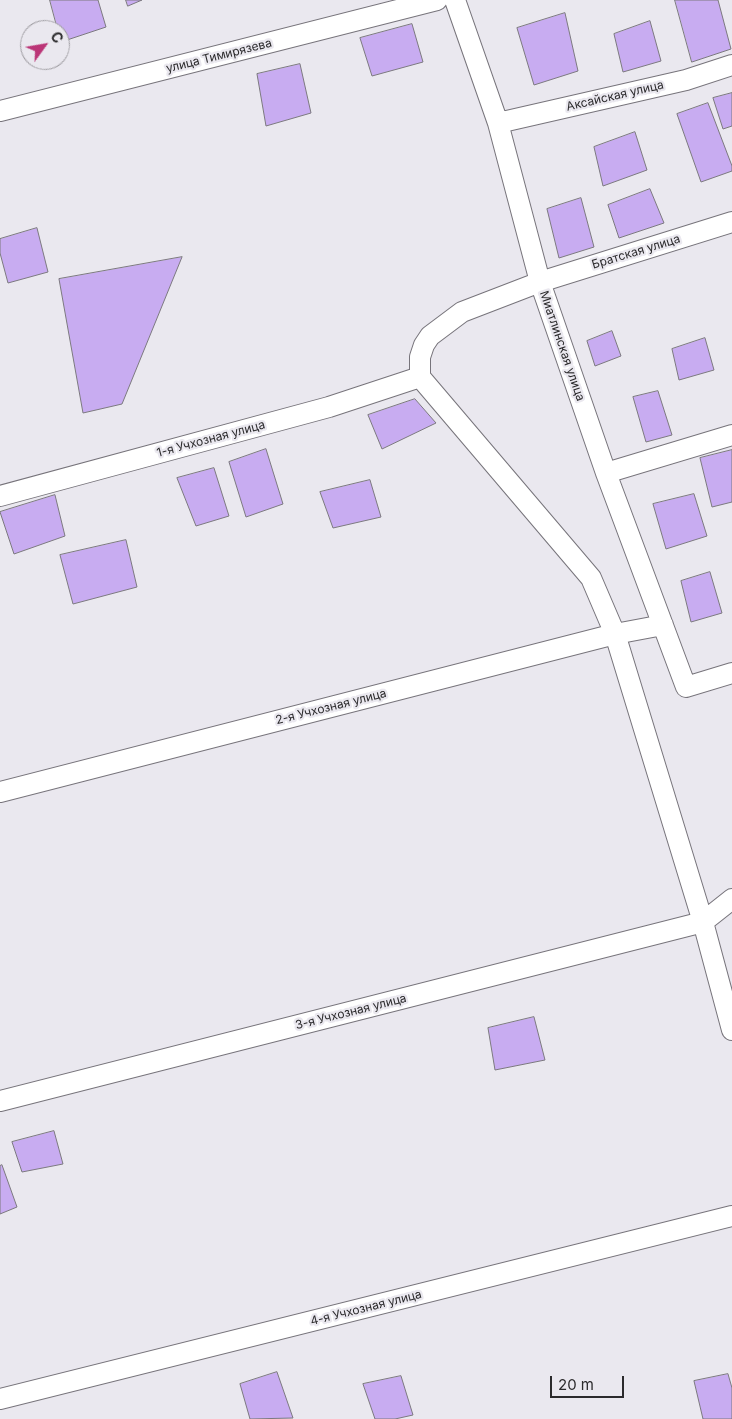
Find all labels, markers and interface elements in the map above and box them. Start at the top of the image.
north arrow [20,20,70,70]
text: С [47,28,67,46]
street label: улица Тимирязева [165,36,273,76]
street label: Аксайская улица [565,78,665,114]
street label: Братская улица [590,232,682,272]
street label: Миатлинская улица [536,289,588,403]
street label: 1-я Учхозная улица [155,418,267,460]
street label: 2-я Учхозная улица [274,686,388,728]
street label: 3-я Учхозная улица [294,991,408,1033]
street label: 4-я Учхозная улица [309,1287,423,1329]
scale bar [552,1366,626,1398]
text: 20 m [558,1375,594,1394]

